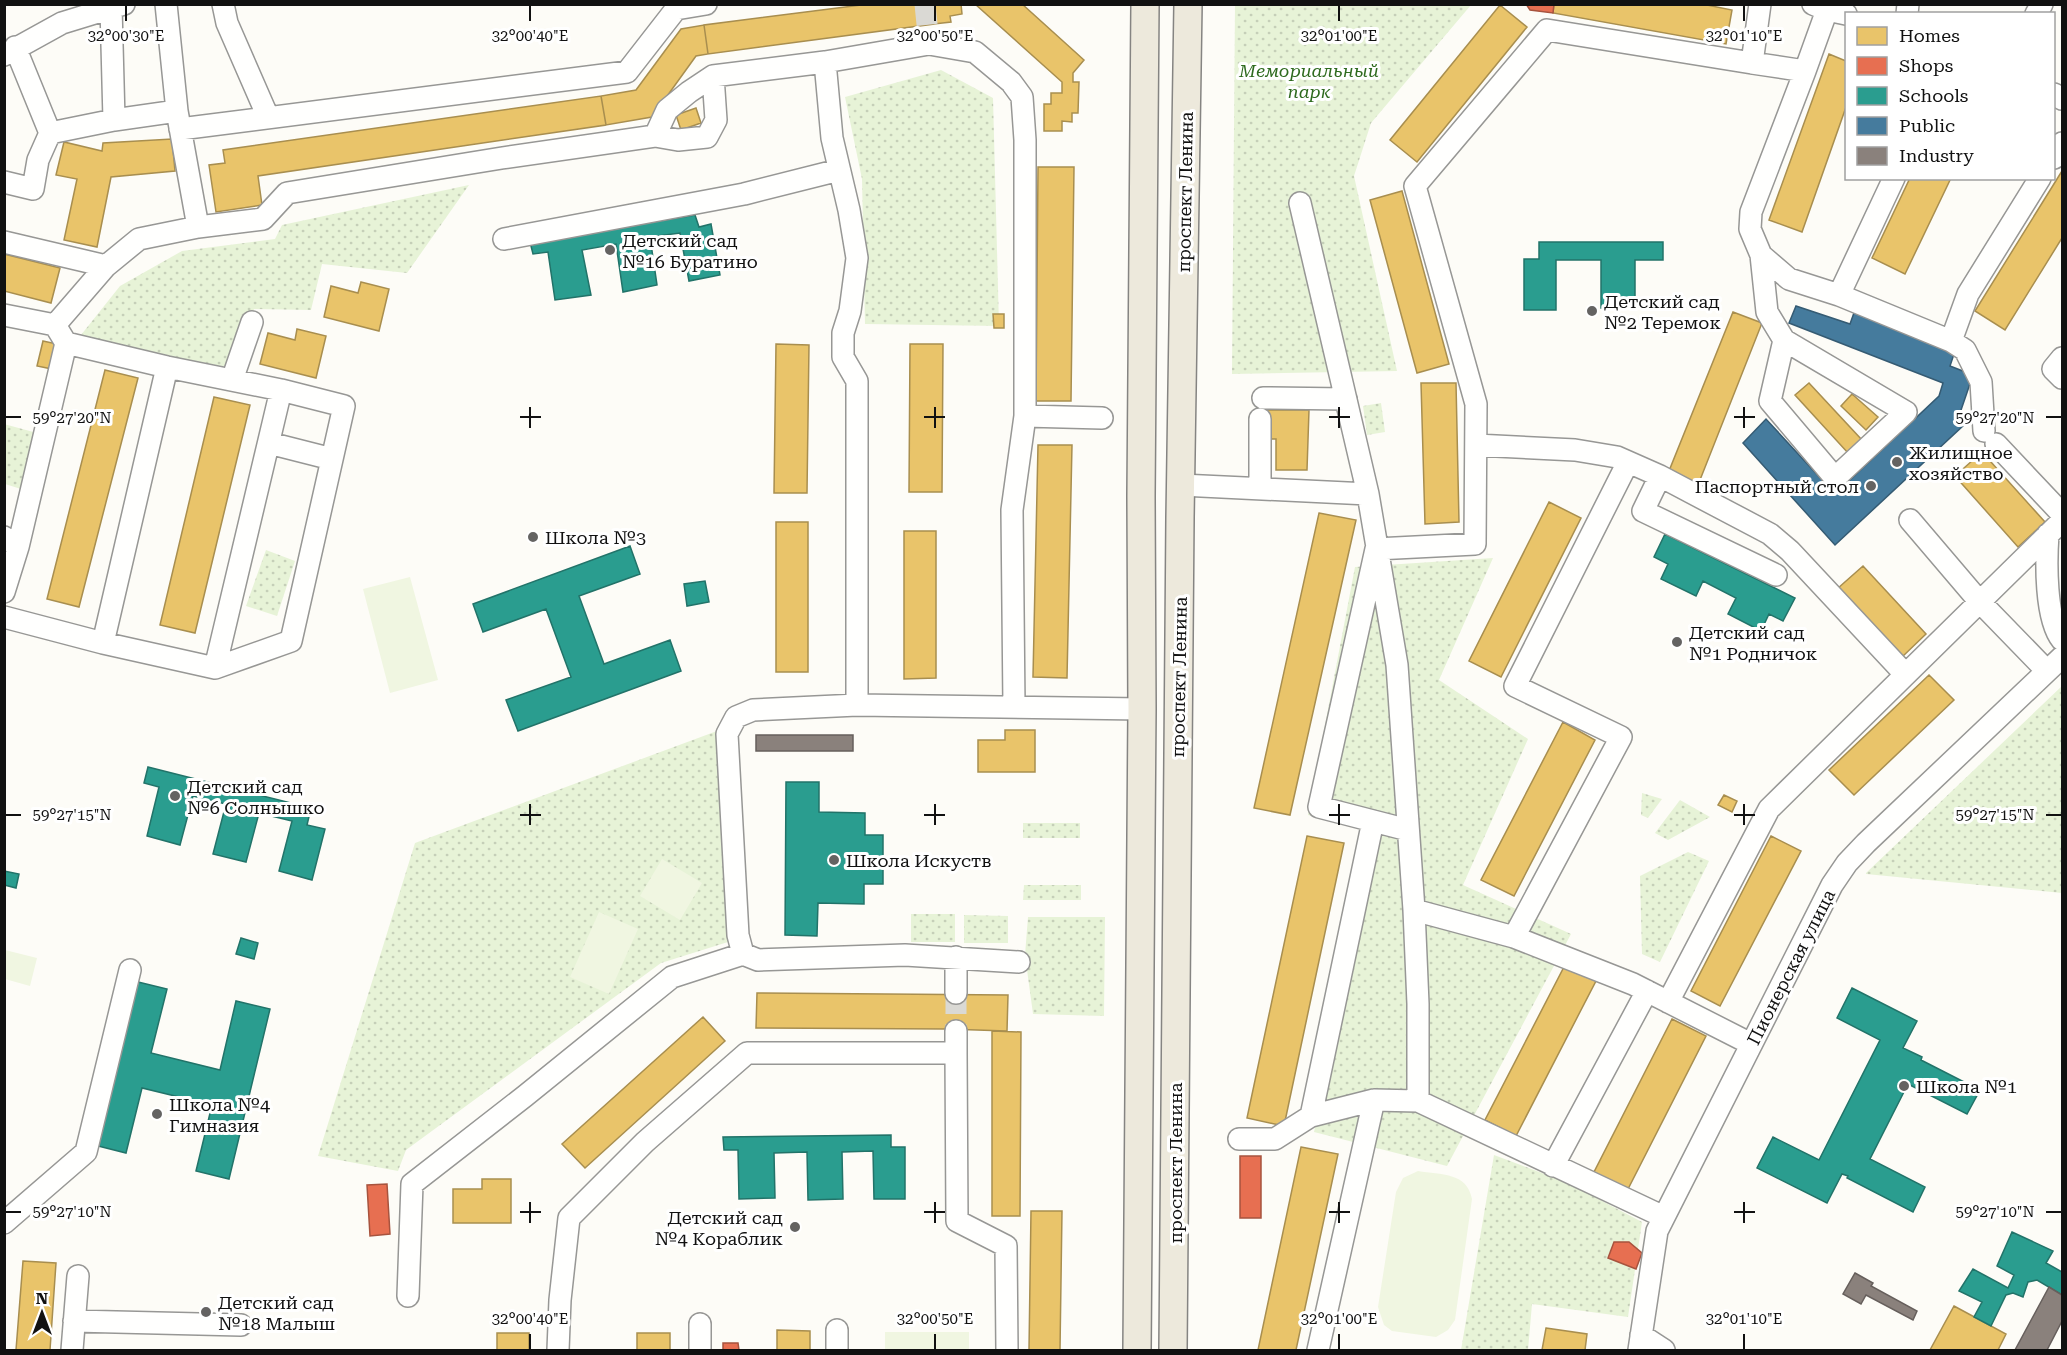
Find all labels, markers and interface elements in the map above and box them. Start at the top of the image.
legend [1845,12,2055,180]
text: Homes [1899,25,1960,46]
text: 32°00'30"E [88,27,164,45]
text: 32°00'40"E [492,27,568,45]
text: 32°00'50"E [897,27,973,45]
text: 32°01'00"E [1301,27,1377,45]
text: 32°01'10"E [1706,27,1782,45]
text: Shops [1899,55,1953,76]
park label: Мемориальный парк [1238,60,1379,102]
text: Schools [1899,85,1968,106]
street label: проспект Ленина [1173,111,1197,273]
text: Public [1899,115,1955,136]
text: Industry [1899,145,1974,166]
place label: Детский сад №16 Буратино [622,230,758,272]
marker: Детский сад №16 Буратино [603,243,617,257]
place label: Детский сад №2 Теремок [1604,291,1721,333]
marker: Детский сад №2 Теремок [1585,304,1599,318]
text: 59°27'20"N [32,409,112,427]
text: 59°27'20"N [1955,409,2035,427]
place label: Жилищное хозяйство [1909,442,2013,484]
marker: Жилищное хозяйство [1890,455,1904,469]
place label: Паспортный стол [1695,476,1859,497]
marker: Паспортный стол [1864,479,1878,493]
place label: Школа №3 [545,527,646,548]
marker: Школа №3 [526,530,540,544]
street label: проспект Ленина [1167,596,1191,758]
place label: Детский сад №1 Родничок [1689,622,1817,664]
marker: Детский сад №1 Родничок [1670,635,1684,649]
place label: Детский сад №6 Солнышко [187,776,325,818]
marker: Детский сад №6 Солнышко [168,789,182,803]
text: 59°27'15"N [32,806,112,824]
text: 59°27'15"N [1955,806,2035,824]
place label: Школа Искуств [846,850,992,871]
marker: Школа Искуств [827,853,841,867]
street label: Пионерская улица [1743,886,1839,1048]
place label: Школа №1 [1916,1076,2017,1097]
marker: Школа №1 [1897,1079,1911,1093]
street label: проспект Ленина [1165,1082,1186,1243]
place label: Школа №4 Гимназия [169,1094,270,1136]
marker: Школа №4 Гимназия [150,1107,164,1121]
text: 59°27'10"N [32,1203,112,1221]
text: 59°27'10"N [1955,1203,2035,1221]
place label: Детский сад №4 Кораблик [655,1207,783,1249]
marker: Детский сад №4 Кораблик [788,1220,802,1234]
north arrow [12,1283,72,1343]
text: N [36,1289,48,1308]
place label: Детский сад №18 Малыш [218,1292,335,1334]
marker: Детский сад №18 Малыш [199,1305,213,1319]
text: 32°00'40"E [492,1310,568,1328]
text: 32°00'50"E [897,1310,973,1328]
text: 32°01'00"E [1301,1310,1377,1328]
text: 32°01'10"E [1706,1310,1782,1328]

